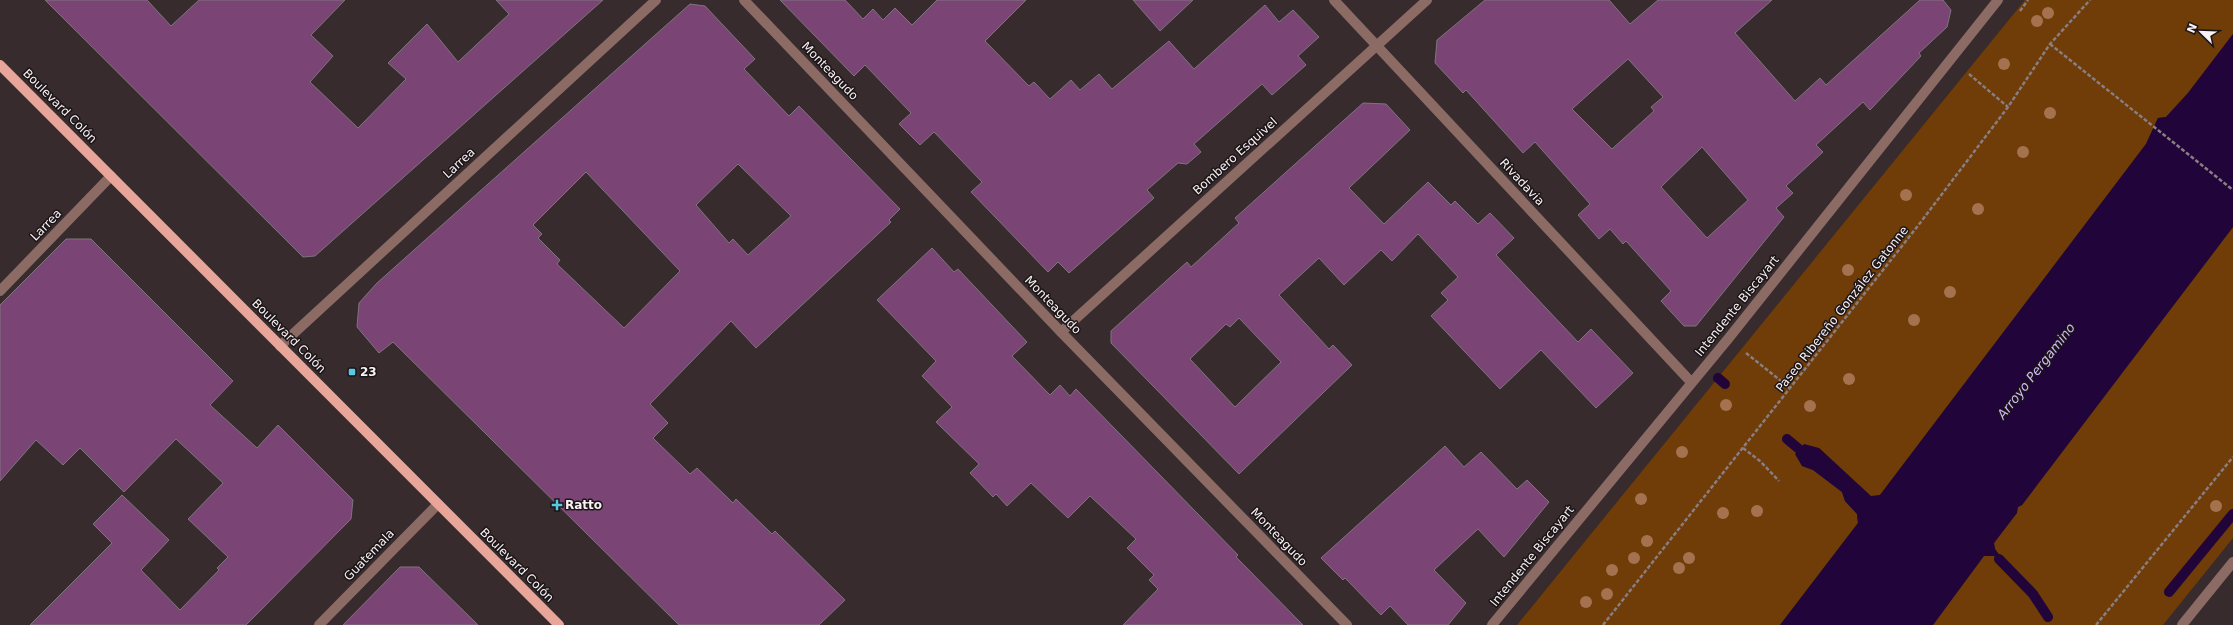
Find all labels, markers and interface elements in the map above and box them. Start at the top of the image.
north arrow [2181,12,2221,52]
text: N [2184,22,2200,35]
street label: Monteagudo [799,39,861,103]
street label: Boulevard Colón [20,66,100,146]
street label: Bombero Esquivel [1190,115,1280,197]
street label: Larrea [440,145,478,181]
street label: Rivadavia [1497,156,1547,208]
street label: Larrea [28,206,64,244]
street label: Paseo Ribereño González Gatonne [1773,223,1911,395]
street label: Intendente Biscayart [1692,253,1782,359]
street label: Monteagudo [1022,273,1084,337]
street label: Boulevard Colón [249,296,329,376]
water label: Arroyo Pergamino [1993,320,2078,423]
place label: 23 [360,365,377,379]
marker: 23 [347,367,357,377]
place label: Ratto [565,498,602,512]
marker: Ratto [552,500,562,510]
street label: Intendente Biscayart [1487,503,1577,609]
street label: Monteagudo [1248,505,1310,569]
street label: Boulevard Colón [477,525,557,605]
street label: Guatemala [341,526,397,584]

